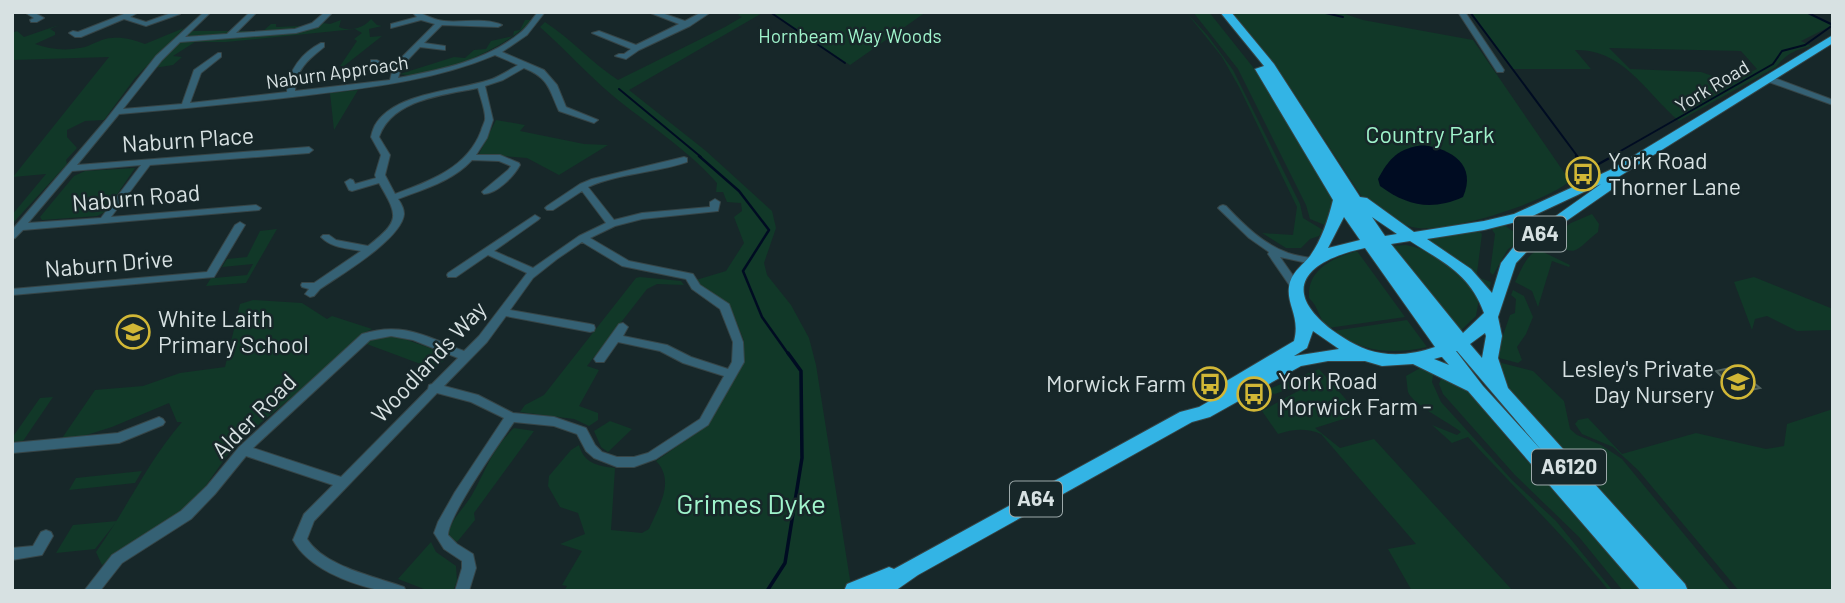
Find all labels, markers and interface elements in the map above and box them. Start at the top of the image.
park label: Hornbeam Way Woods [758,24,942,47]
street label: Naburn Approach [264,50,410,93]
street label: York Road [1671,55,1753,117]
street label: Naburn Place [121,120,255,158]
park label: Country Park [1366,120,1494,148]
place label: York Road Thorner Lane [1608,146,1741,200]
bus stop icon: York Road Thorner Lane [1564,155,1602,193]
street label: Naburn Road [71,177,201,217]
road number: A64 [1514,216,1566,252]
street label: Naburn Drive [44,243,174,283]
street label: Woodlands Way [365,295,492,428]
place label: White Laith Primary School [158,304,309,358]
school or university icon: White Laith Primary School [114,313,152,351]
place label: Lesley's Private Day Nursery [1561,354,1714,408]
school or university icon: Lesley's Private Day Nursery [1719,363,1757,401]
bus stop icon: Morwick Farm [1191,365,1229,403]
place label: York Road Morwick Farm - [1278,366,1432,420]
street label: Alder Road [205,367,301,463]
place label: Morwick Farm [1046,369,1186,397]
bus stop icon: York Road Morwick Farm - [1235,375,1273,413]
road number: A6120 [1532,449,1606,484]
road number: A64 [1010,482,1062,516]
park label: Grimes Dyke [676,486,826,520]

